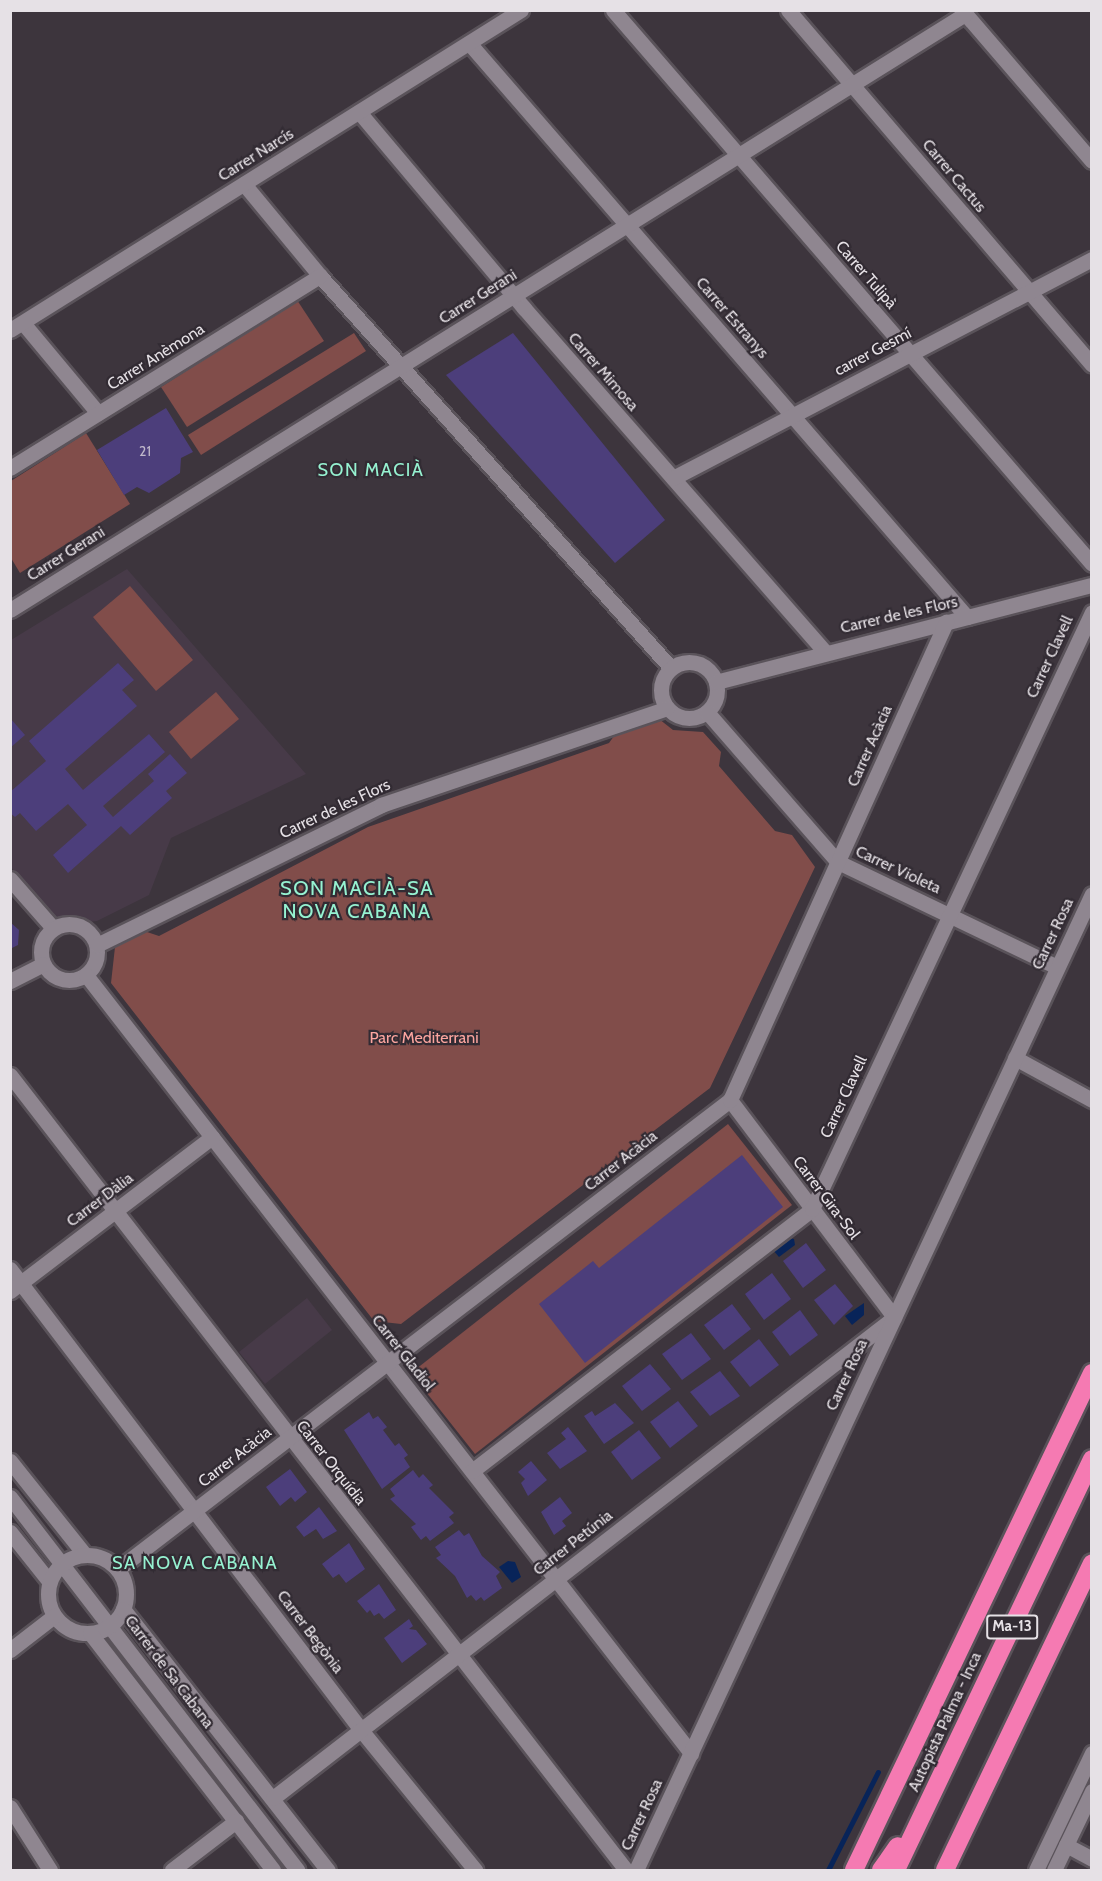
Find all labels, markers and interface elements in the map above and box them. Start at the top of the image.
street label: Carrer Narcís [215,124,297,186]
street label: Carrer Cactus [918,136,990,216]
street label: Carrer Tulipà [831,237,901,313]
street label: Carrer Gerani [436,266,520,328]
street label: Carrer Estranys [692,274,772,362]
street label: Carrer Anèmona [104,320,208,394]
street label: carrer Gesmí [831,324,915,380]
street label: Carrer Mimosa [564,329,642,415]
house number: 21 [139,443,151,459]
district label: SON MACIÀ [318,459,424,481]
street label: Carrer Gerani [24,523,108,585]
street label: Carrer de les Flors [839,592,959,638]
street label: Carrer Clavell [1023,613,1077,701]
street label: Carrer Acàcia [843,702,897,790]
street label: Carrer de les Flors [277,775,393,843]
street label: Carrer Violeta [852,842,944,898]
district label: SON MACIÀ-SA NOVA CABANA [280,877,434,924]
street label: Carrer Rosa [1028,895,1078,973]
park label: Parc Mediterrani [369,1028,479,1048]
street label: Carrer Clavell [817,1053,871,1141]
street label: Carrer Acàcia [581,1127,661,1195]
street label: Carrer Gira-Sol [788,1153,864,1243]
street label: Carrer Dàlia [63,1169,137,1231]
street label: Carrer Gladiol [367,1311,439,1395]
street label: Carrer Rosa [822,1336,872,1414]
street label: Carrer Orquídia [292,1417,370,1509]
street label: Carrer Acàcia [195,1423,275,1491]
street label: Carrer Petúnia [530,1506,616,1580]
district label: SA NOVA CABANA [112,1552,278,1574]
street label: Carrer Begònia [273,1587,347,1677]
street label: Carrer de Sa Cabana [120,1612,218,1732]
road number: Ma-13 [985,1615,1039,1639]
street label: Autopista Palma - Inca [904,1649,986,1795]
street label: Carrer Rosa [617,1776,667,1854]

